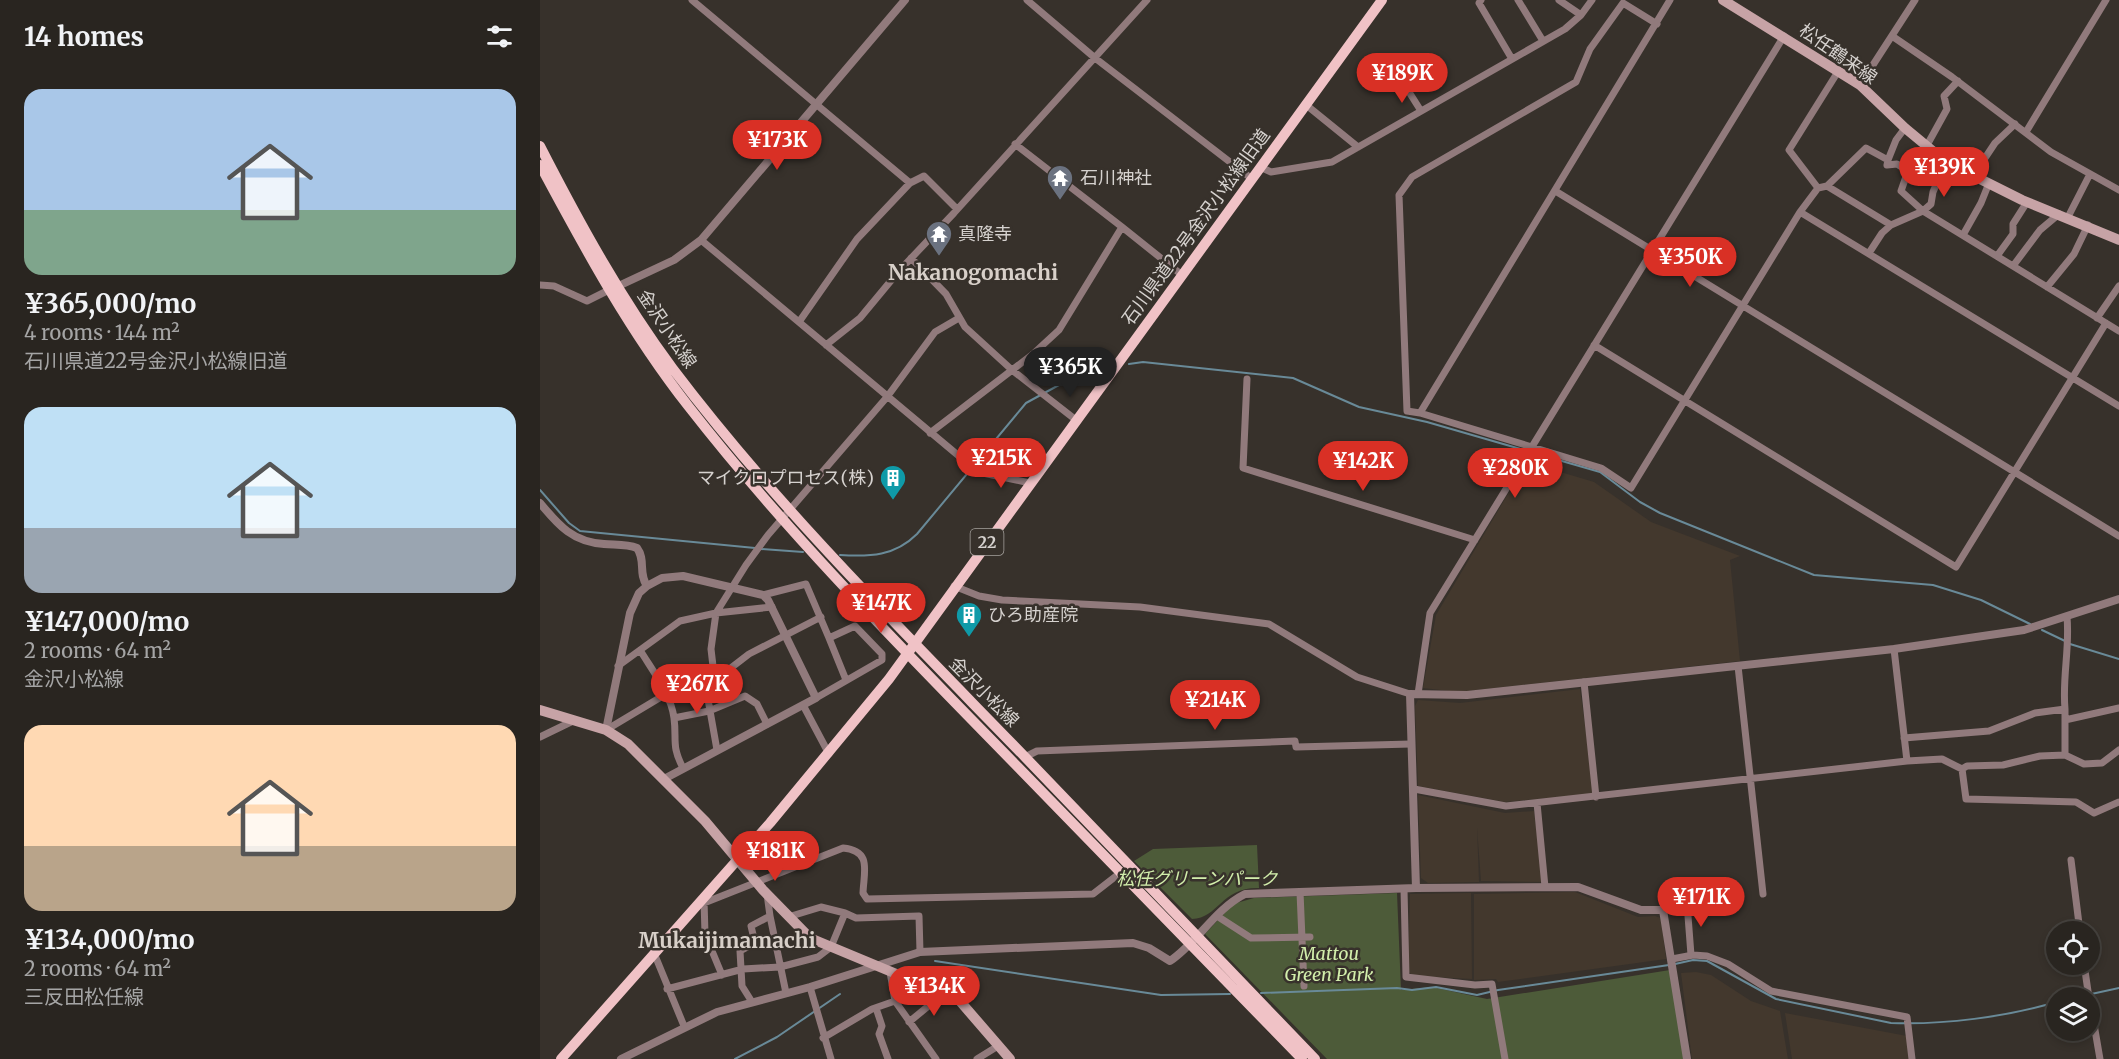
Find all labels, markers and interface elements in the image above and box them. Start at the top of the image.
street label: 松任鶴来線 [1795,18,1882,89]
text: 14 homes [24,20,144,53]
icon: filters [483,20,516,53]
pin: ¥189K [1360,53,1444,104]
text: ¥189K [1371,60,1433,85]
pin: ¥173K [735,120,819,171]
street label: 石川県道22号金沢小松線旧道 [1117,124,1275,329]
text: ¥173K [747,127,807,152]
icon: home [216,128,324,236]
pin: ¥139K [1902,147,1986,198]
text: ¥139K [1913,154,1975,179]
temple icon: 石川神社 [1045,163,1075,201]
place label: 石川神社 [1080,166,1152,189]
temple icon: 真隆寺 [924,219,954,257]
place label: 真隆寺 [958,222,1012,245]
pin: ¥350K [1648,237,1732,288]
text: ¥350K [1657,244,1723,269]
district label: Nakanogomachi [888,259,1058,286]
street label: 金沢小松線 [633,285,702,372]
text: ¥365,000/mo [24,287,196,320]
text: 4 rooms · 144 m² [24,320,180,345]
pin: ¥365K [1028,347,1112,398]
text: 石川県道22号金沢小松線旧道 [24,348,287,373]
text: ¥365K [1038,354,1102,379]
pin: ¥215K [959,438,1043,489]
pin: ¥142K [1321,441,1405,492]
text: ¥215K [970,445,1032,470]
icon: home [216,446,324,554]
text: ¥142K [1332,448,1394,473]
pin: ¥280K [1473,448,1557,499]
text: ¥280K [1482,455,1548,480]
building icon: マイクロプロセス(株) [878,463,908,501]
place label: マイクロプロセス(株) [697,466,874,489]
road number: 22 [970,529,1004,555]
pin: ¥147K [839,583,923,634]
text: ¥147K [851,590,911,615]
building icon: ひろ助産院 [954,600,984,638]
place label: ひろ助産院 [988,603,1078,626]
text: ¥147,000/mo [24,605,189,638]
text: 2 rooms · 64 m² [24,638,171,663]
street label: 金沢小松線 [944,652,1024,732]
pin: ¥267K [655,664,739,715]
text: 金沢小松線 [24,666,124,691]
text: ¥267K [665,671,729,696]
pin: ¥214K [1173,680,1257,731]
text: ¥214K [1184,687,1246,712]
icon: home [216,764,324,872]
pin: ¥181K [733,831,817,882]
text: ¥181K [745,838,805,863]
park label: 松任グリーンパーク [1116,867,1279,890]
pin: ¥171K [1659,877,1743,928]
text: ¥171K [1672,884,1730,909]
map controls [2046,921,2100,1041]
button: locate [2046,921,2100,975]
text: ¥134,000/mo [24,923,194,956]
district label: Mukaijimamachi [638,927,816,954]
park label: Mattou Green Park [1284,942,1374,986]
text: 2 rooms · 64 m² [24,956,171,981]
pin: ¥134K [892,966,976,1017]
text: ¥134K [903,973,965,998]
text: 三反田松任線 [24,984,144,1009]
button: layers [2046,987,2100,1041]

